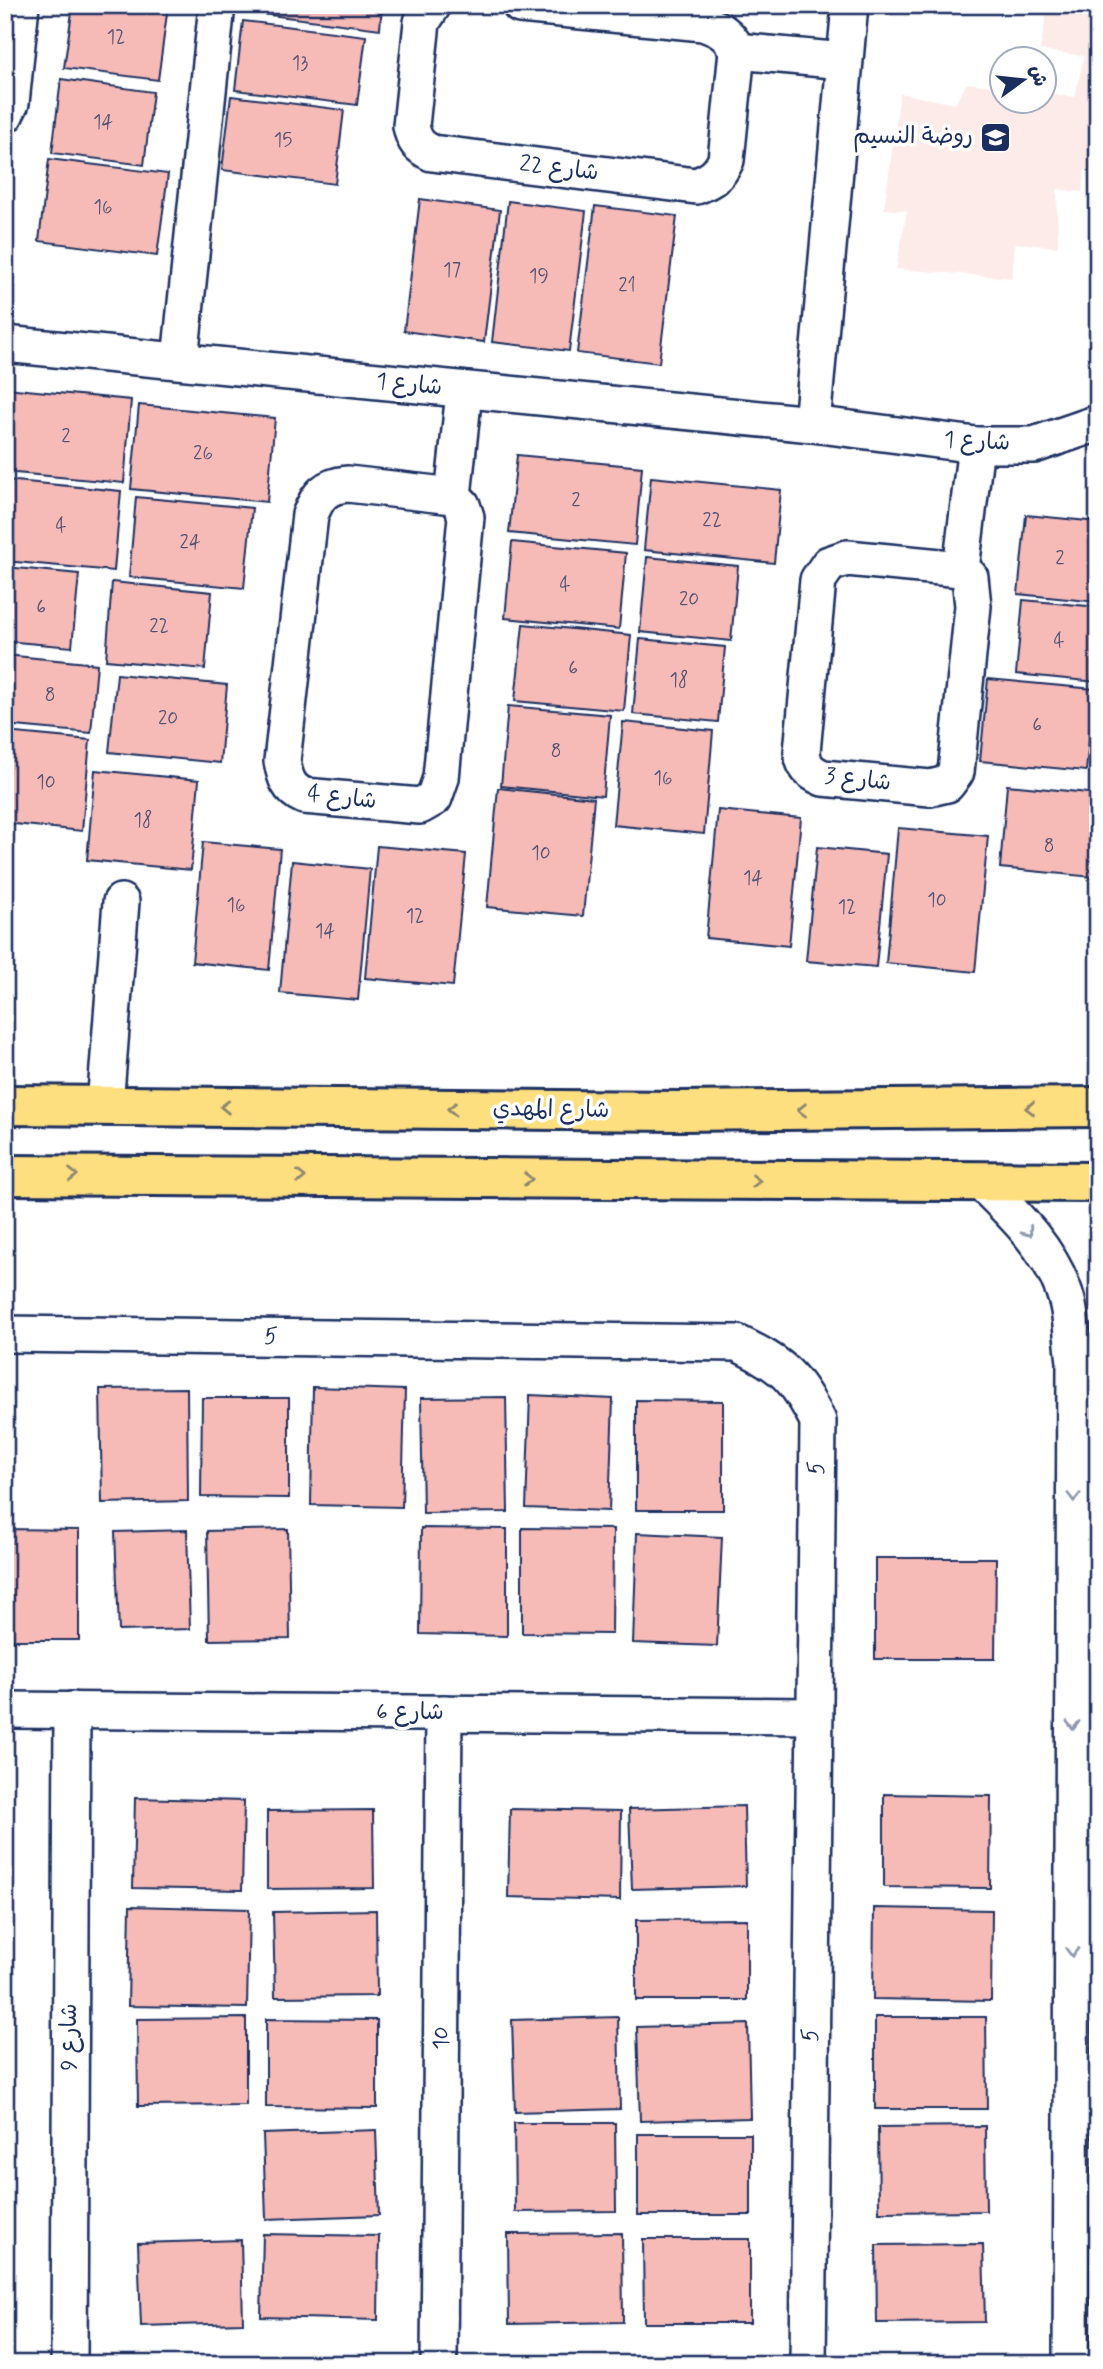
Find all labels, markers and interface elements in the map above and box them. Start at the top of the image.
house number: 12 [107,25,125,50]
north arrow [988,46,1058,116]
house number: 13 [292,51,308,76]
text: ش [1023,63,1053,89]
house number: 14 [93,110,113,135]
school or university icon: روضة النسيم [979,120,1013,154]
place label: روضة النسيم [853,122,973,153]
house number: 15 [274,128,292,153]
street label: شارع 22 [518,149,600,189]
house number: 16 [93,195,113,220]
house number: 17 [443,258,461,283]
house number: 19 [529,264,549,289]
house number: 21 [618,273,636,298]
street label: شارع 1 [374,367,444,403]
house number: 2 [61,424,71,449]
street label: شارع 1 [943,425,1011,459]
house number: 26 [193,441,213,466]
house number: 2 [571,488,581,513]
house number: 22 [702,508,722,533]
house number: 4 [55,514,67,539]
house number: 24 [180,530,200,555]
house number: 2 [1055,546,1065,571]
house number: 4 [559,573,571,598]
house number: 20 [679,587,699,612]
house number: 6 [36,595,46,620]
house number: 22 [149,614,169,639]
house number: 4 [1053,629,1065,654]
house number: 6 [568,656,578,681]
house number: 18 [670,668,688,693]
house number: 8 [45,683,55,708]
house number: 20 [158,706,178,731]
house number: 6 [1032,713,1042,738]
house number: 8 [551,739,561,764]
street label: شارع 3 [823,761,893,799]
house number: 16 [653,766,673,791]
house number: 10 [36,770,56,795]
street label: شارع 4 [306,779,378,817]
house number: 18 [134,808,152,833]
house number: 8 [1044,834,1054,859]
house number: 10 [531,841,551,866]
house number: 14 [743,866,763,891]
house number: 10 [927,888,947,913]
house number: 16 [226,893,246,918]
house number: 12 [838,895,856,920]
house number: 12 [406,904,424,929]
house number: 14 [315,919,335,944]
street label: شارع المهدي [492,1094,610,1126]
one-way arrow [219,1099,229,1115]
one-way arrow [1024,1100,1035,1115]
one-way arrow [446,1101,457,1117]
one-way arrow [796,1102,807,1118]
one-way arrow [69,1167,79,1183]
one-way arrow [296,1169,307,1185]
one-way arrow [524,1171,534,1187]
one-way arrow [751,1173,762,1189]
one-way arrow [1020,1224,1032,1237]
street label: 5 [264,1322,278,1352]
street label: 5 [802,1461,832,1475]
one-way arrow [1066,1492,1082,1503]
street label: شارع 6 [376,1698,444,1728]
one-way arrow [1065,1720,1081,1730]
one-way arrow [1064,1947,1080,1958]
street label: شارع 9 [55,2003,85,2071]
street label: 10 [427,2026,457,2050]
street label: 5 [796,2028,826,2042]

